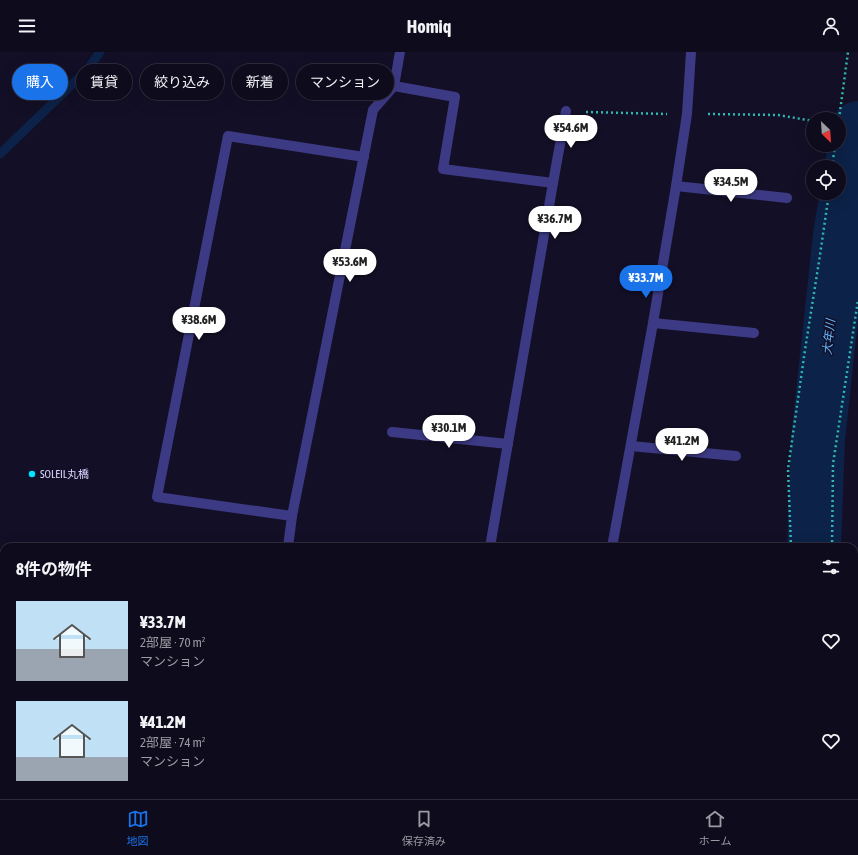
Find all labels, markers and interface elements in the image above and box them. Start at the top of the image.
icon: menu [16,15,38,37]
icon: person [820,15,842,37]
text: Homiq [407,16,451,37]
chip: 購入 [12,64,68,100]
chip: 賃貸 [76,64,132,100]
chip: 絞り込み [140,64,224,100]
chip: 新着 [232,64,288,100]
chip: マンション [296,64,394,100]
north arrow [806,112,846,152]
map controls [806,112,846,200]
pin: ¥54.6M [538,115,604,149]
text: ¥54.6M [553,120,589,135]
button: locate [806,160,846,200]
pin: ¥34.5M [698,169,764,203]
text: ¥34.5M [713,174,749,189]
pin: ¥36.7M [522,206,588,240]
text: ¥36.7M [537,211,573,226]
pin: ¥53.6M [317,249,383,283]
text: ¥53.6M [332,254,368,269]
pin: ¥33.7M [613,265,679,299]
text: ¥33.7M [628,270,664,285]
pin: ¥38.6M [166,307,232,341]
text: ¥38.6M [181,312,217,327]
water label: 大年川 [820,316,838,356]
pin: ¥30.1M [416,415,482,449]
text: ¥30.1M [431,420,467,435]
pin: ¥41.2M [649,428,715,462]
text: ¥41.2M [664,433,700,448]
place label: SOLEIL丸橋 [40,468,89,480]
marker: SOLEIL丸橋 [27,469,37,479]
icon: filters [820,556,842,578]
text: 8件の物件 [16,559,92,579]
text: ¥33.7M [140,612,186,632]
icon: home [48,617,96,665]
icon: heart [820,630,842,652]
text: 2部屋 · 70 m² [140,635,205,650]
text: マンション [140,654,205,669]
text: ¥41.2M [140,712,186,732]
icon: home [48,717,96,765]
icon: heart [820,730,842,752]
text: 2部屋 · 74 m² [140,735,205,750]
text: マンション [140,754,205,769]
tab: 地図 [127,808,149,848]
tab: 保存済み [402,808,446,848]
tab: ホーム [699,808,731,848]

